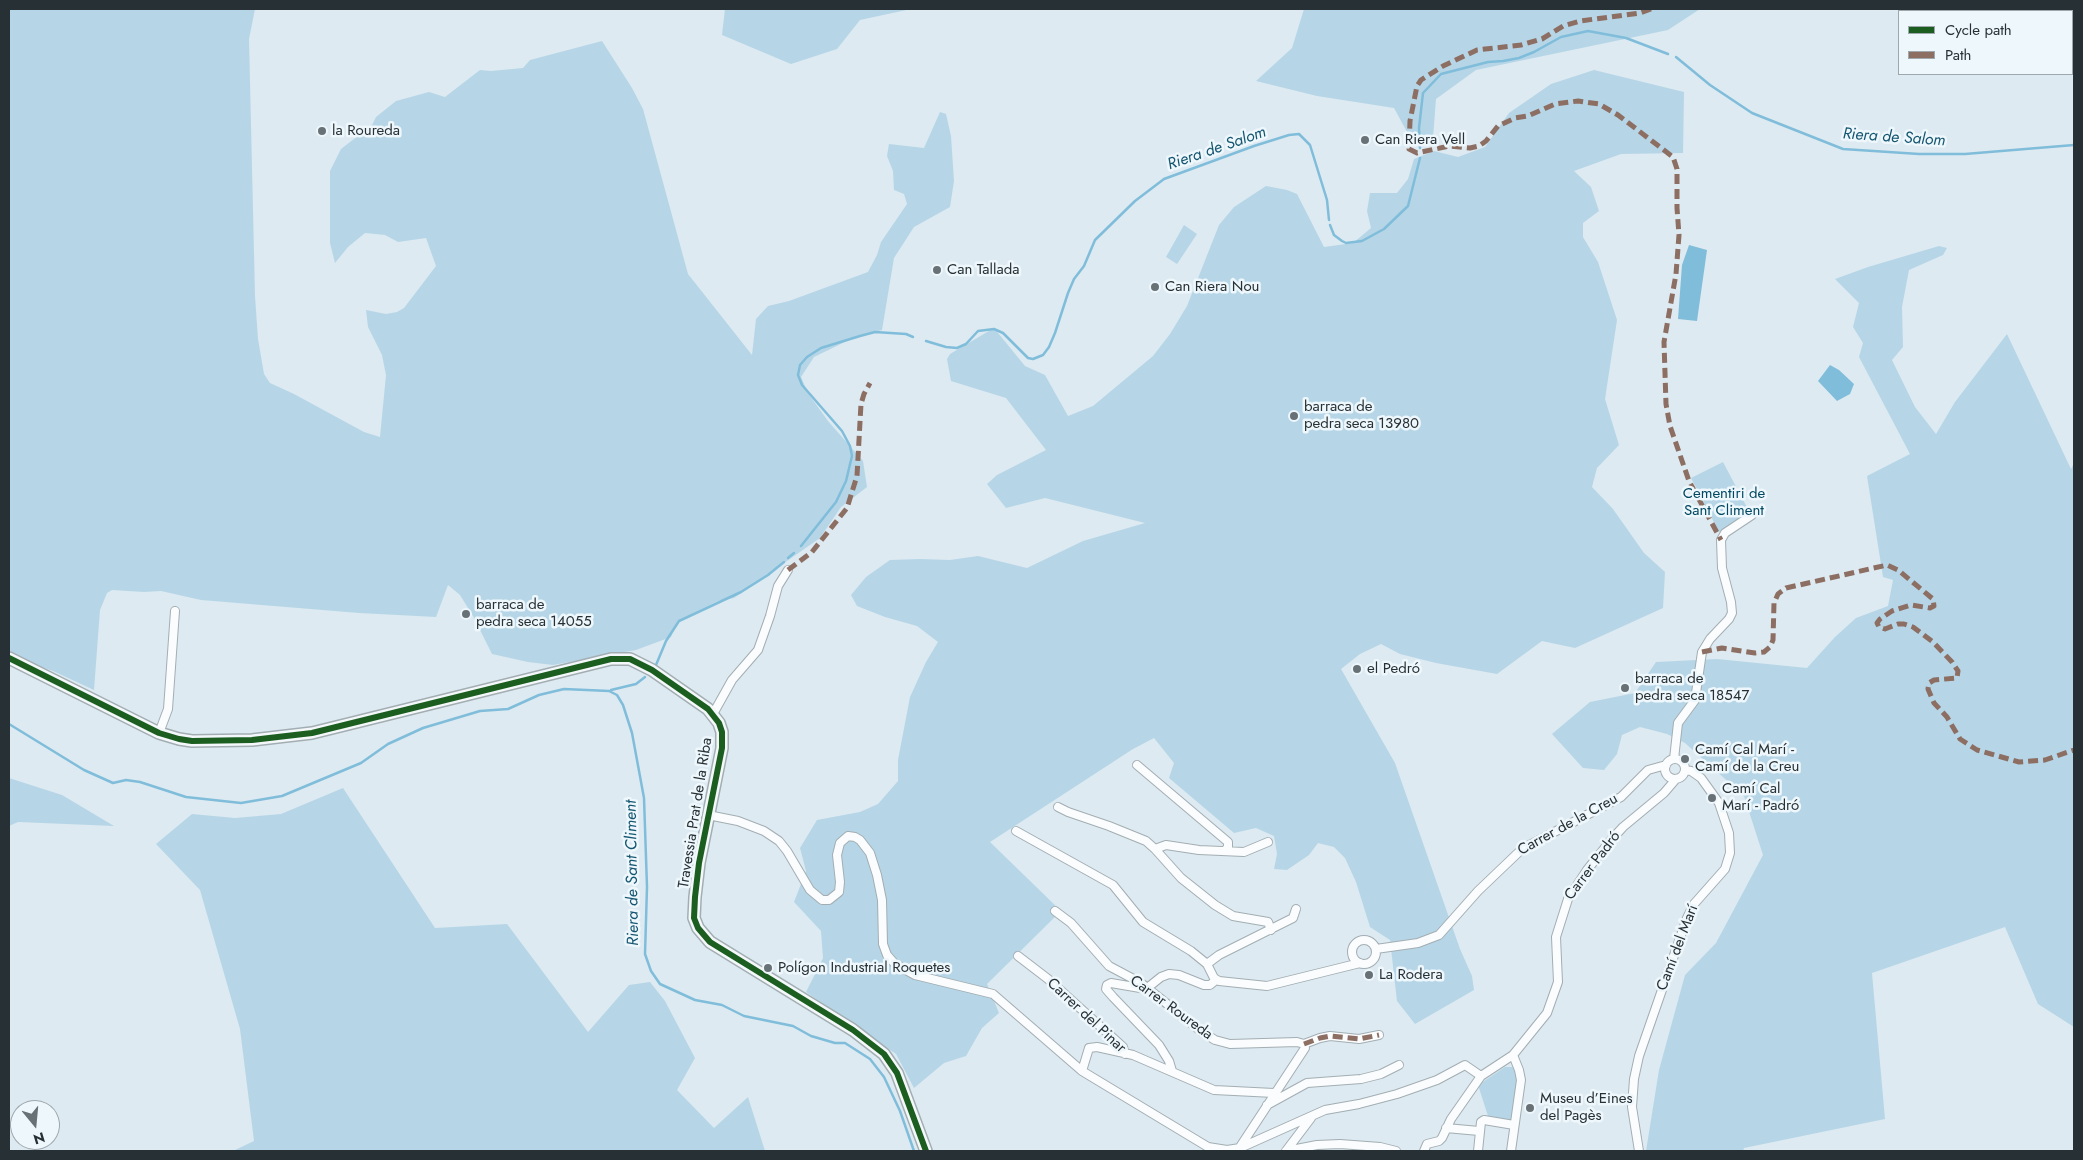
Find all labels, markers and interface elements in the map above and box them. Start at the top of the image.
legend [1898,10,2073,75]
text: Cycle path [1945,19,2012,41]
text: Path [1945,44,1971,66]
place label: la Roureda [332,122,400,140]
water label: Riera de Salom [1165,123,1269,175]
marker: la Roureda [316,125,328,137]
water label: Riera de Salom [1842,125,1946,151]
place label: Can Riera Vell [1375,131,1465,149]
marker: Can Riera Vell [1359,134,1371,146]
place label: Can Tallada [947,261,1019,279]
marker: Can Tallada [931,264,943,276]
place label: Can Riera Nou [1165,278,1259,296]
marker: Can Riera Nou [1149,281,1161,293]
place label: barraca de pedra seca 13980 [1304,398,1419,433]
marker: barraca de pedra seca 13980 [1288,410,1300,422]
park label: Cementiri de Sant Climent [1683,485,1765,520]
place label: barraca de pedra seca 14055 [476,596,592,631]
marker: barraca de pedra seca 14055 [460,608,472,620]
place label: el Pedró [1367,660,1420,678]
marker: el Pedró [1351,663,1363,675]
place label: barraca de pedra seca 18547 [1635,670,1749,705]
marker: barraca de pedra seca 18547 [1619,682,1631,694]
street label: Travessia Prat de la Riba [675,736,717,890]
place label: Camí Cal Marí - Camí de la Creu [1695,741,1799,776]
marker: Camí Cal Marí - Camí de la Creu [1679,753,1691,765]
place label: Camí Cal Marí - Padró [1722,780,1799,815]
street label: Carrer de la Creu [1515,790,1621,860]
marker: Camí Cal Marí - Padró [1706,792,1718,804]
water label: Riera de Sant Climent [622,800,644,946]
street label: Carrer Padró [1561,828,1625,904]
street label: Camí del Marí [1653,903,1703,993]
place label: Polígon Industrial Roquetes [778,959,950,977]
marker: Polígon Industrial Roquetes [762,962,774,974]
place label: La Rodera [1379,966,1443,984]
marker: La Rodera [1363,969,1375,981]
street label: Carrer Roureda [1126,972,1216,1044]
street label: Carrer del Pinar [1043,975,1129,1057]
place label: Museu d’Eines del Pagès [1540,1090,1633,1125]
north arrow [10,1100,60,1150]
marker: Museu d’Eines del Pagès [1524,1102,1536,1114]
text: N [31,1127,47,1150]

